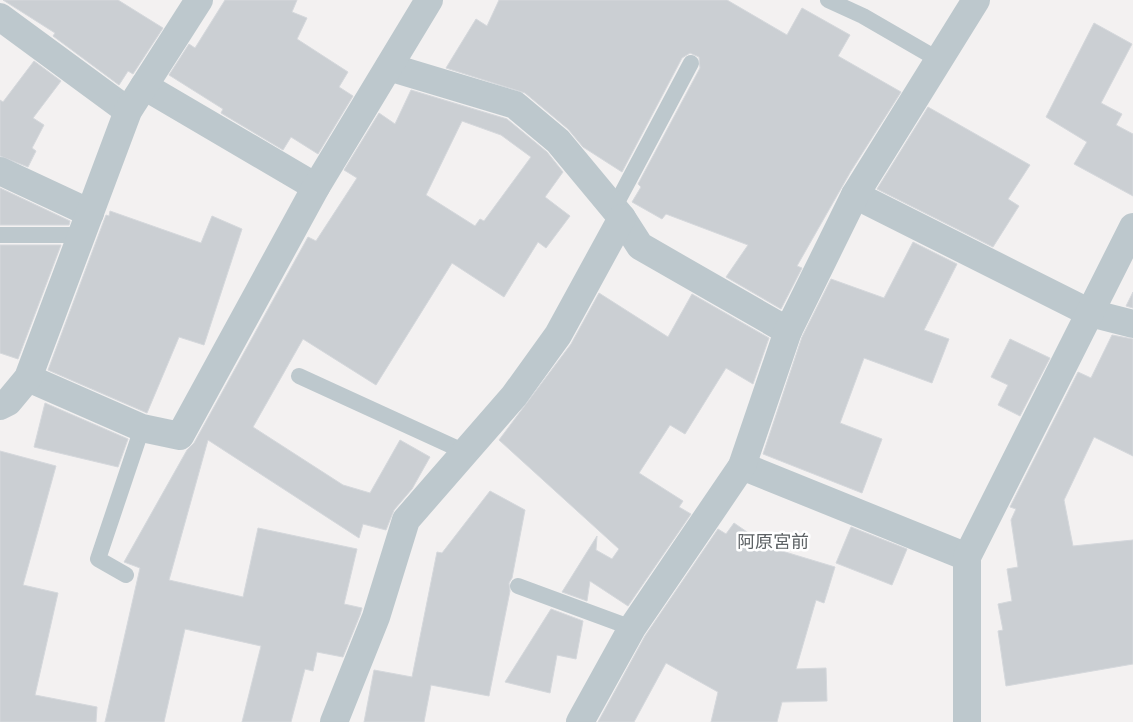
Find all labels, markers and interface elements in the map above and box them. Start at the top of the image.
district label: 阿原宮前 [737,531,809,553]

